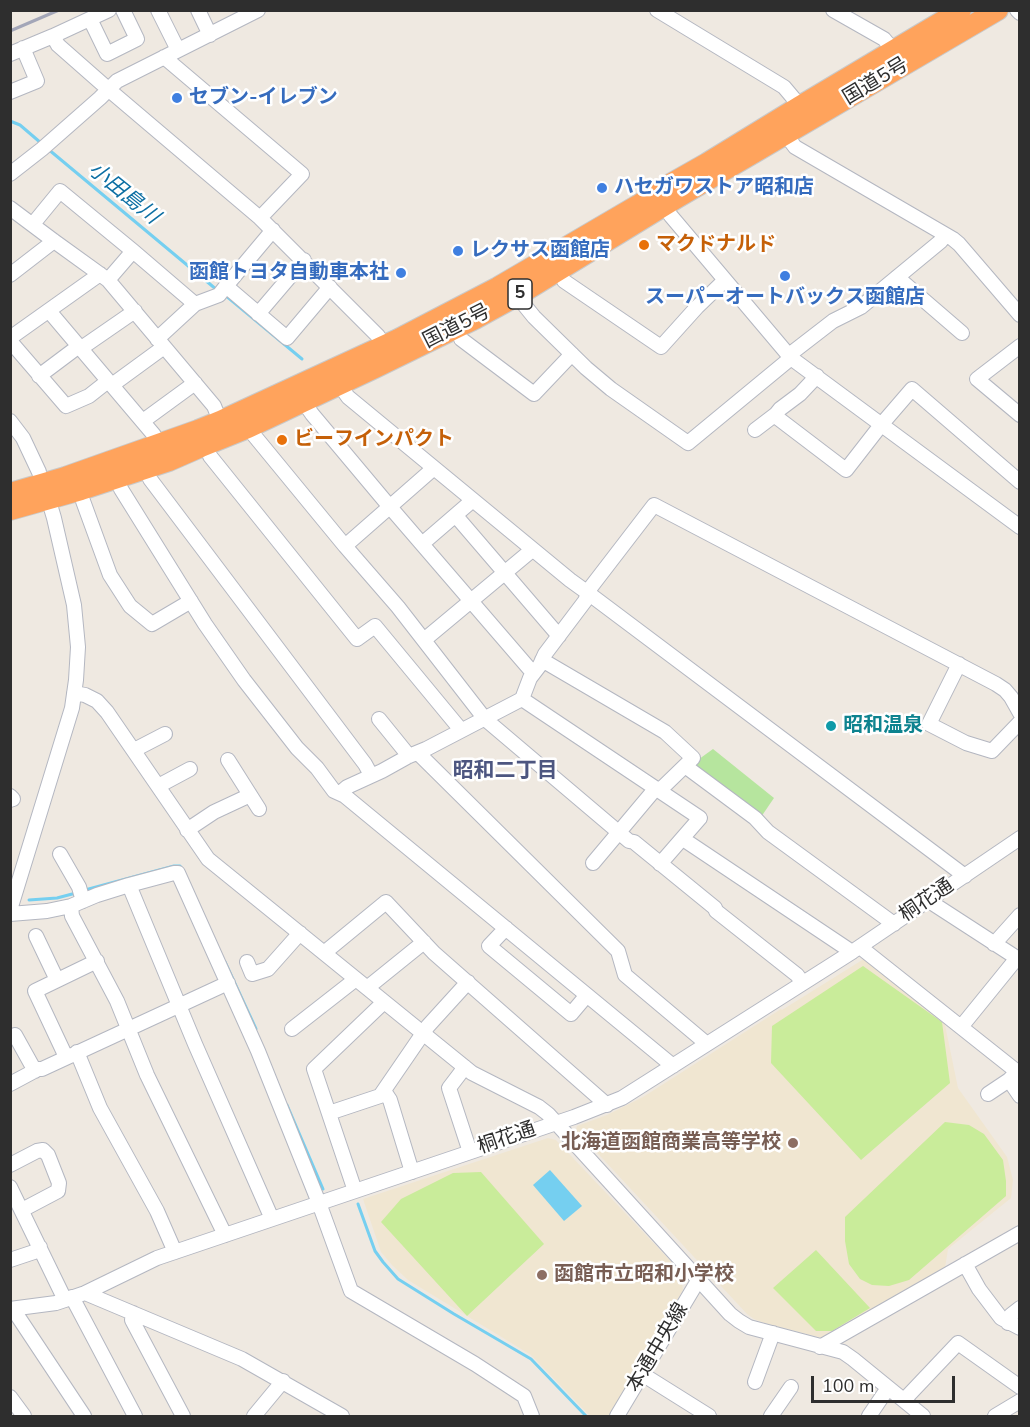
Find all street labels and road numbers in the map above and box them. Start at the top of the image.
street label: 国道5号 [839,53,913,111]
road number: 5 [508,279,532,309]
street label: 国道5号 [419,300,495,354]
street label: 桐花通 [895,874,959,928]
street label: 桐花通 [475,1118,539,1160]
street label: 本通中央線 [622,1299,694,1397]

